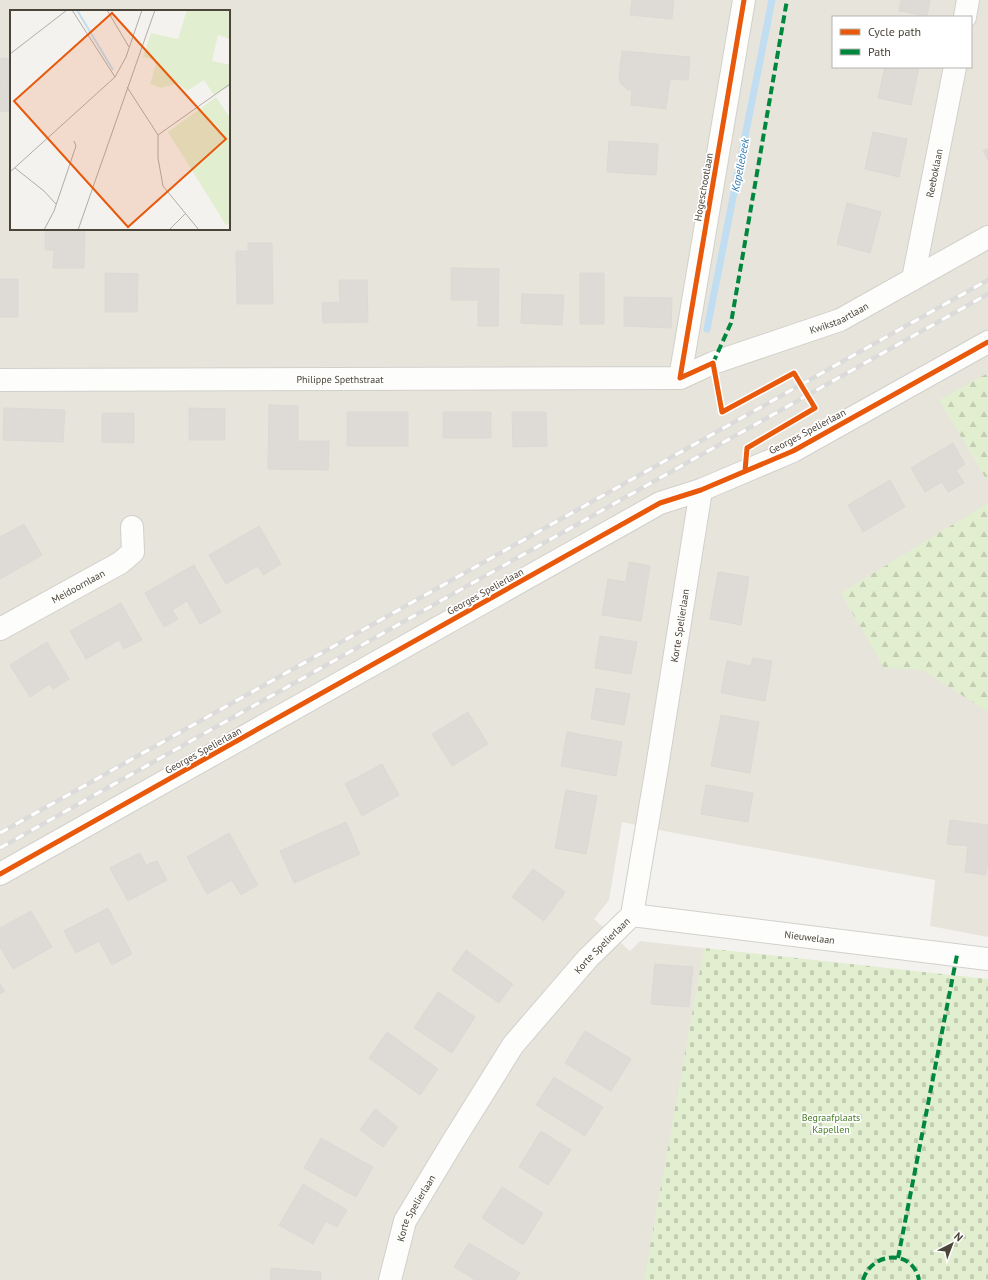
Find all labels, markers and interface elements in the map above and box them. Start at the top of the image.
inset map [10,10,230,230]
legend [832,16,972,68]
text: Cycle path [868,24,921,39]
text: Path [868,44,891,59]
water label: Kapellebeek [728,136,752,193]
street label: Reeboklaan [923,148,946,199]
street label: Hogeschootlaan [691,152,716,222]
street label: Kwikstaartlaan [808,299,871,337]
street label: Philippe Spethstraat [296,373,384,386]
street label: Georges Spelierlaan [766,406,848,457]
street label: Georges Spelierlaan [445,565,526,618]
street label: Meidoornlaan [49,567,107,606]
street label: Korte Spelierlaan [668,588,692,663]
street label: Georges Spelierlaan [163,724,244,777]
street label: Korte Spelierlaan [572,915,633,976]
street label: Nieuwelaan [784,928,835,947]
park label: Begraafplaats Kapellen [802,1111,860,1136]
street label: Korte Spelierlaan [394,1172,438,1243]
north arrow [932,1224,972,1264]
text: N [951,1229,966,1244]

